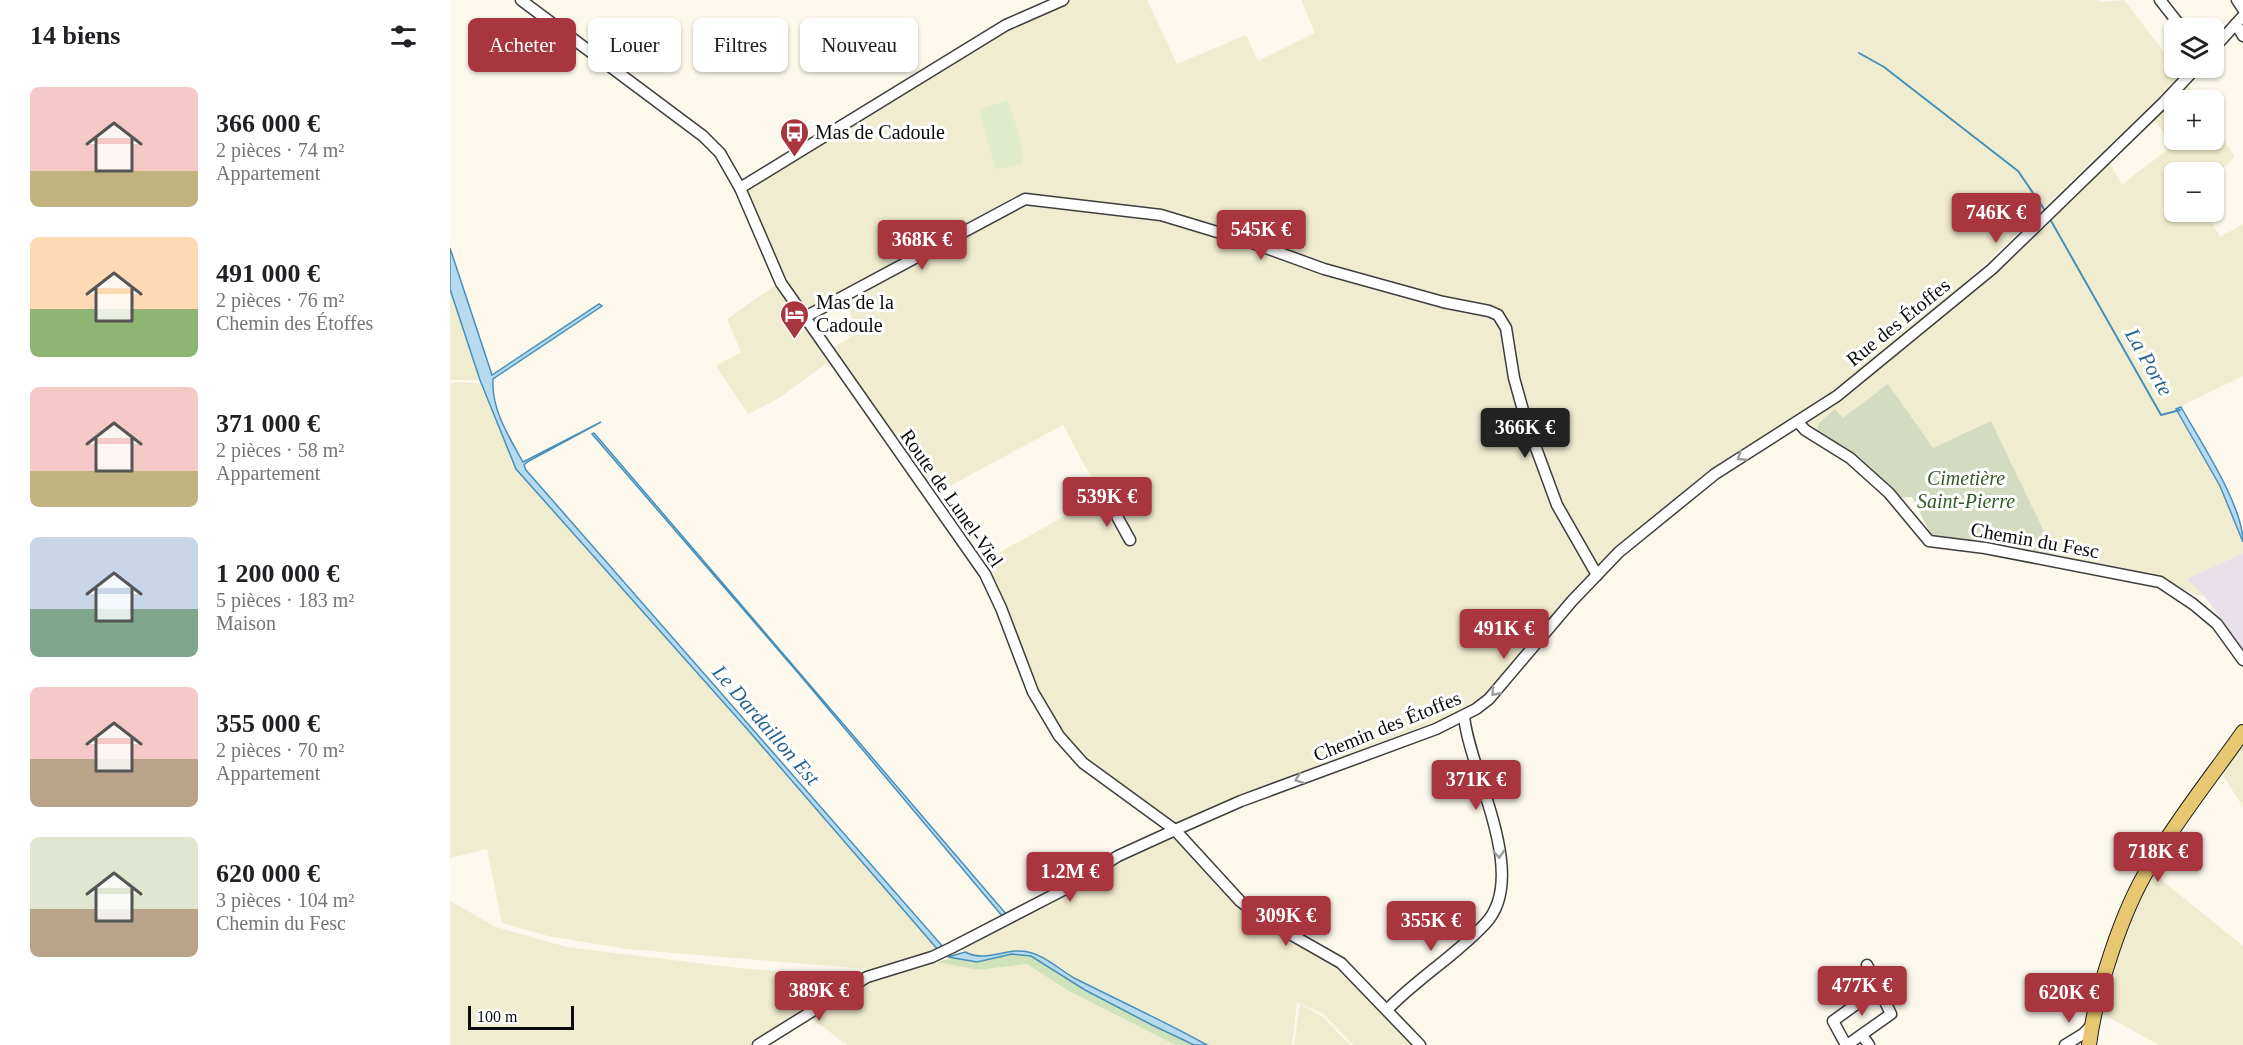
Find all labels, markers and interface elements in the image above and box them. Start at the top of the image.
chip: Acheter [468,18,576,72]
chip: Louer [588,18,681,72]
chip: Filtres [693,18,788,72]
chip: Nouveau [800,18,918,72]
map controls [2164,18,2224,222]
button: layers [2164,18,2224,78]
icon: filters [387,20,420,53]
text: 14 biens [30,21,120,50]
button: + [2164,90,2224,150]
text: 366 000 € [216,109,320,138]
icon: home [78,111,150,183]
bus stop icon: Mas de Cadoule [778,116,810,158]
place label: Mas de Cadoule [815,121,945,143]
text: 2 pièces · 74 m² [216,139,344,161]
text: Appartement [216,162,320,184]
button: − [2164,162,2224,222]
pin: 746K € [1947,193,2045,244]
text: 746K € [1966,201,2026,223]
pin: 545K € [1212,210,1310,261]
text: 545K € [1231,218,1291,240]
pin: 368K € [873,220,971,271]
text: 368K € [892,228,952,250]
text: 491 000 € [216,259,320,288]
icon: home [78,261,150,333]
street label: Rue des Étoffes [1842,274,1954,370]
text: 2 pièces · 76 m² [216,289,344,311]
place label: Mas de la Cadoule [816,291,894,336]
hotel icon: Mas de la Cadoule [779,298,811,340]
text: Chemin des Étoffes [216,312,373,334]
water label: La Porte [2120,323,2178,400]
pin: 366K € [1476,408,1574,459]
text: 371 000 € [216,409,320,438]
icon: home [78,411,150,483]
text: 366K € [1495,416,1555,438]
street label: Route de Lunel-Viel [896,425,1008,572]
text: 2 pièces · 58 m² [216,439,344,461]
one-way arrow [1737,450,1748,461]
text: Appartement [216,462,320,484]
park label: Cimetière Saint-Pierre [1917,467,2015,512]
pin: 539K € [1058,477,1156,528]
text: 539K € [1077,485,1137,507]
street label: Chemin du Fesc [1969,518,2101,562]
text: 1 200 000 € [216,559,340,588]
icon: home [78,561,150,633]
text: 5 pièces · 183 m² [216,589,354,611]
pin: 491K € [1455,609,1553,660]
text: Maison [216,612,276,634]
text: 491K € [1474,617,1534,639]
water label: Le Dardaillon Est [707,659,825,791]
one-way arrow [1491,685,1502,696]
street label: Chemin des Étoffes [1310,686,1464,766]
text: 355 000 € [216,709,320,738]
icon: home [78,711,150,783]
text: 2 pièces · 70 m² [216,739,344,761]
pin: 371K € [1427,760,1525,811]
text: Appartement [216,762,320,784]
text: 371K € [1446,768,1506,790]
one-way arrow [1295,772,1305,785]
pin: 718K € [2109,832,2207,883]
text: 718K € [2128,840,2188,862]
one-way arrow [1492,849,1505,858]
pin: 1.2M € [1021,852,1119,903]
text: 620 000 € [216,859,320,888]
text: 1.2M € [1041,860,1099,882]
icon: home [78,861,150,933]
text: 3 pièces · 104 m² [216,889,354,911]
pin: 309K € [1237,896,1335,947]
pin: 355K € [1382,901,1480,952]
text: 309K € [1256,904,1316,926]
text: 355K € [1401,909,1461,931]
text: Chemin du Fesc [216,912,346,934]
pin: 477K € [1813,966,1911,1017]
pin: 389K € [770,971,868,1022]
pin: 620K € [2020,973,2118,1024]
text: 477K € [1832,974,1892,996]
text: 389K € [789,979,849,1001]
text: 620K € [2039,981,2099,1003]
scale bar [468,1003,574,1030]
text: 100 m [477,1008,517,1025]

